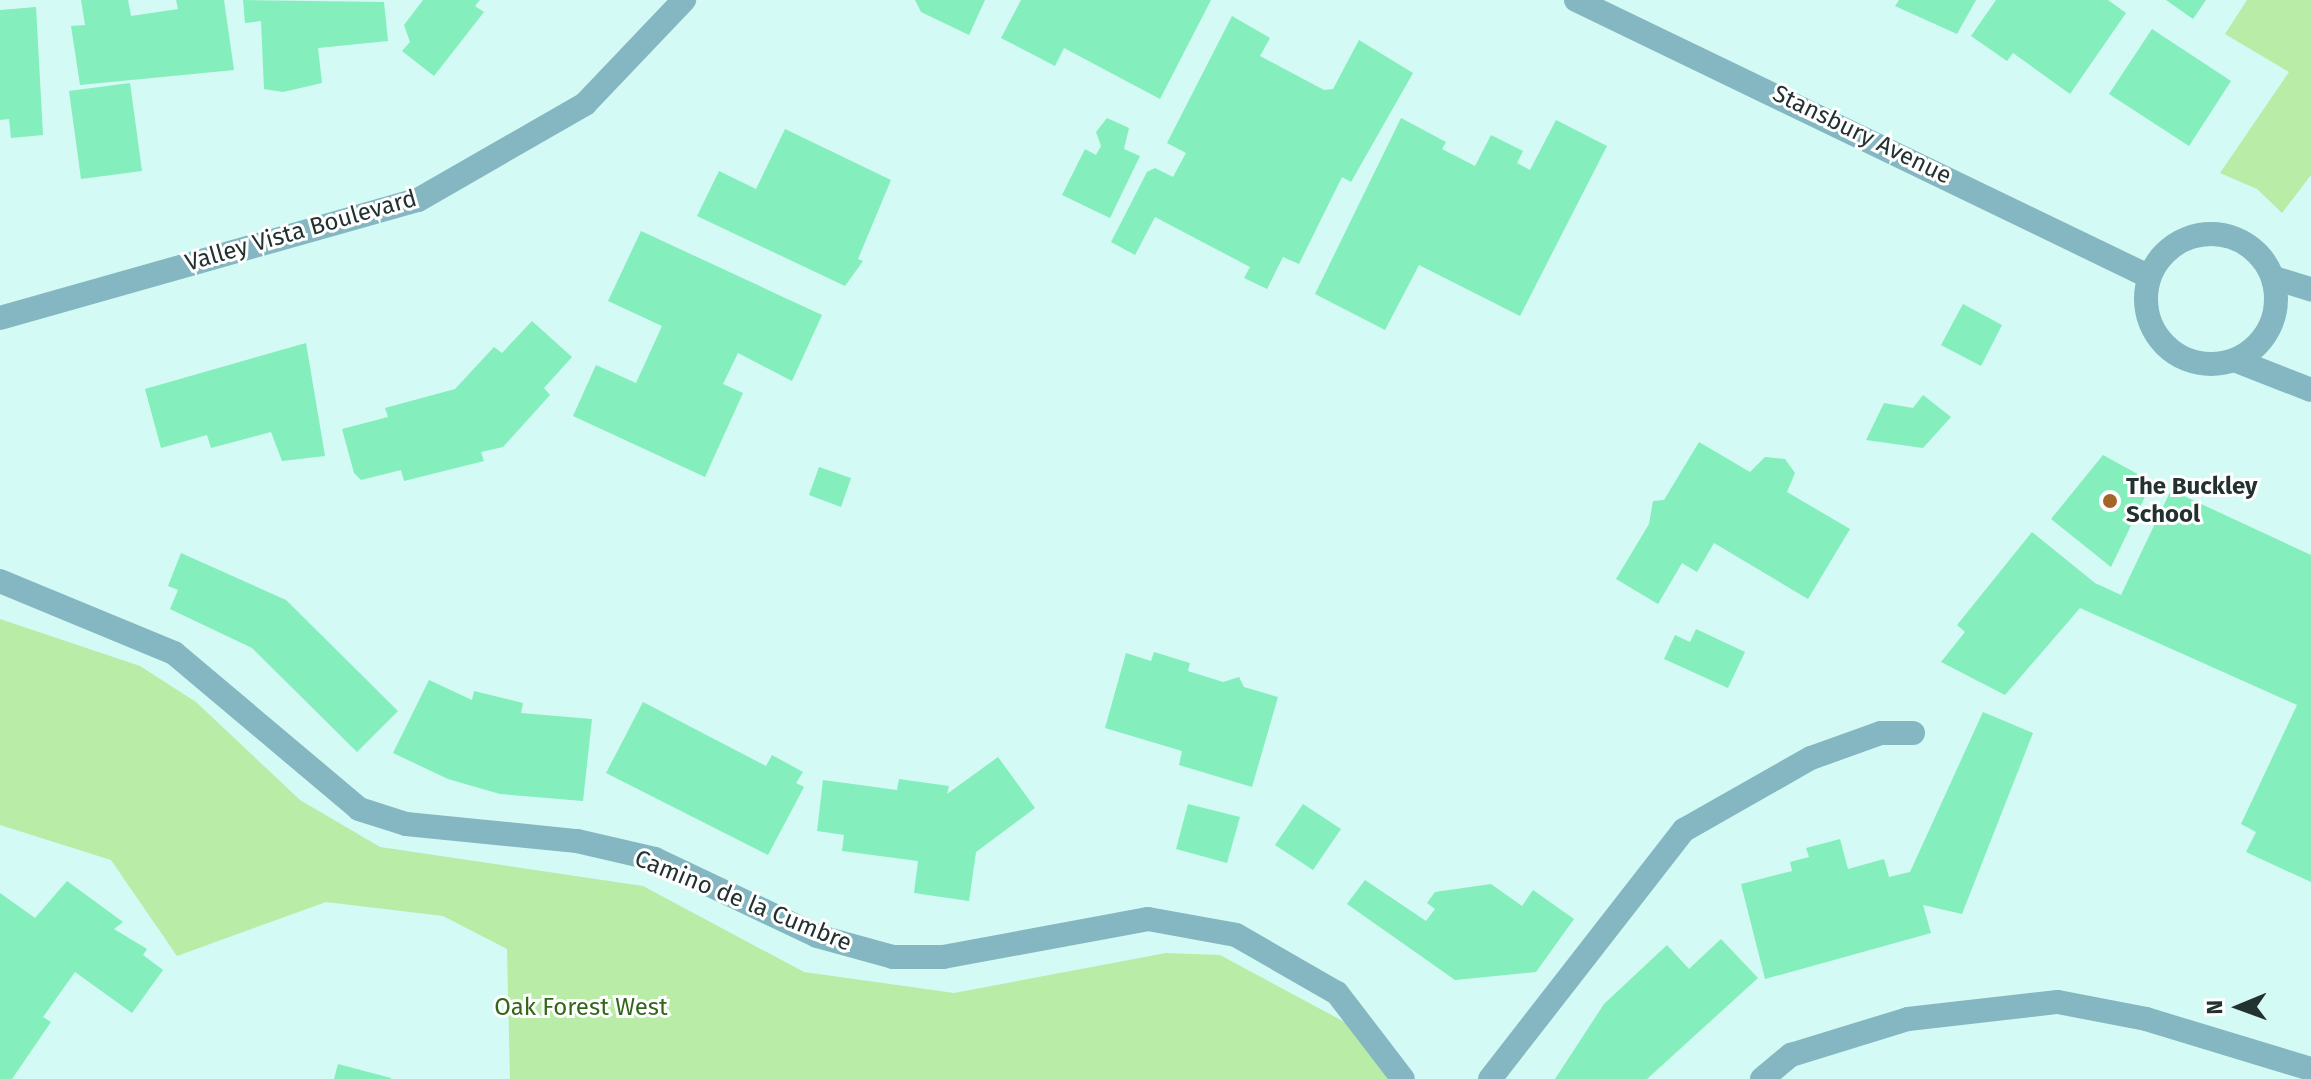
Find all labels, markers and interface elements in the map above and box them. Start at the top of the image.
street label: Stansbury Avenue [1768,79,1956,191]
street label: Valley Vista Boulevard [182,184,420,278]
place label: The Buckley School [2126,473,2258,529]
marker: The Buckley School [2101,492,2119,510]
street label: Camino de la Cumbre [630,844,856,958]
north arrow [2199,967,2279,1047]
park label: Oak Forest West [494,994,668,1022]
text: N [2201,1000,2228,1015]

